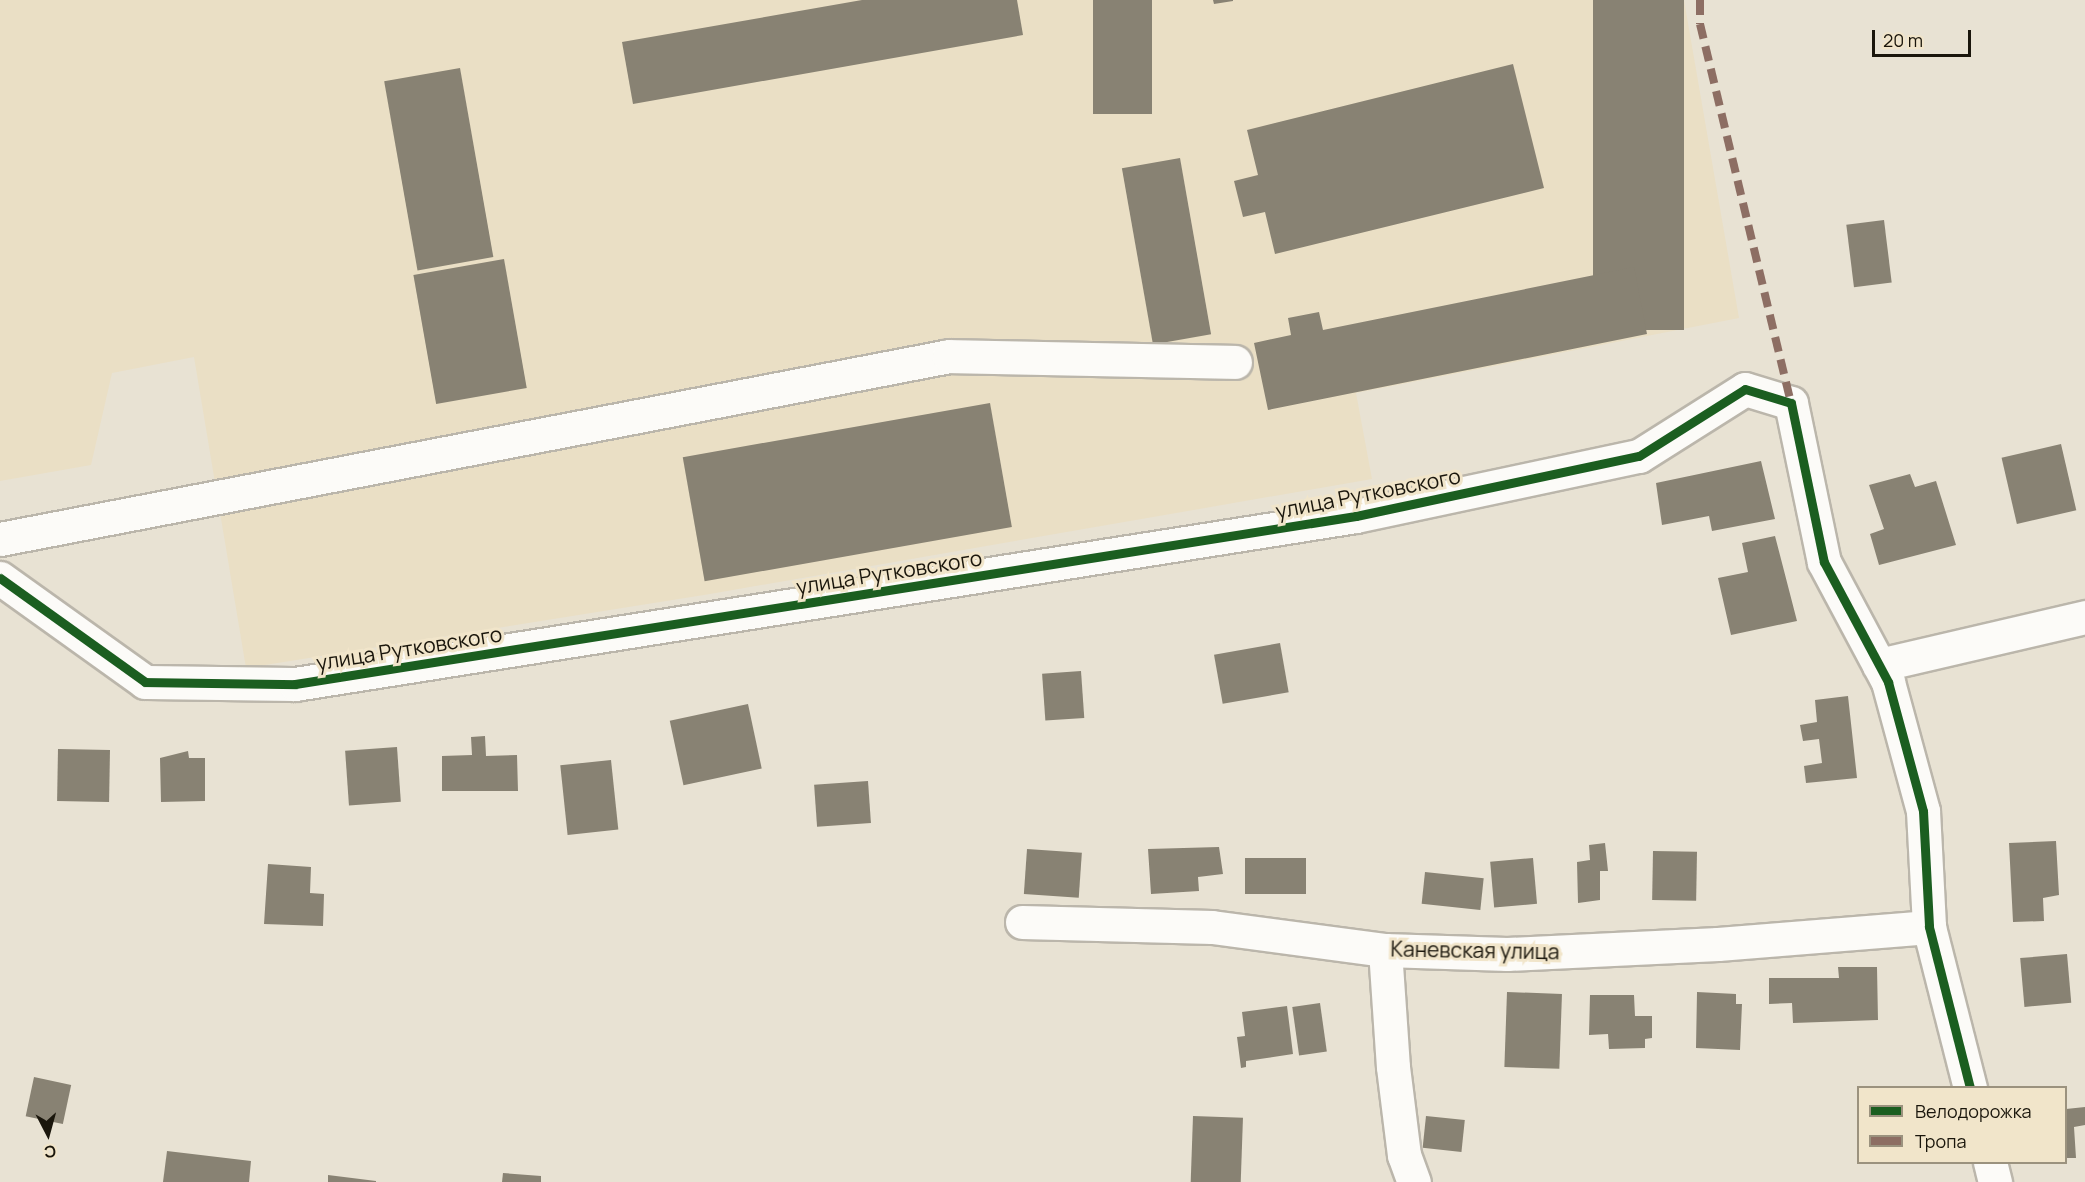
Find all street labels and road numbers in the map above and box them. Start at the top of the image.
street label: улица Рутковского [1273,463,1463,523]
street label: улица Рутковского [794,545,984,599]
street label: улица Рутковского [314,621,504,675]
street label: Каневская улица [1390,936,1560,964]

